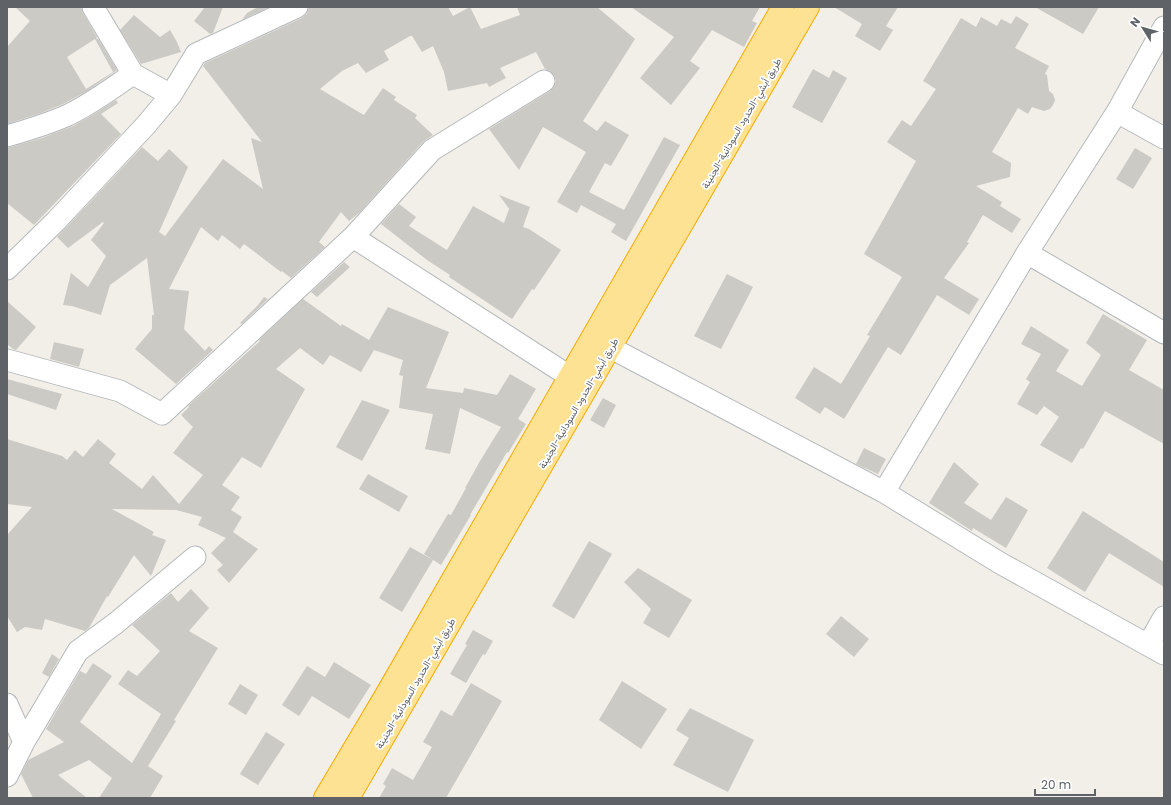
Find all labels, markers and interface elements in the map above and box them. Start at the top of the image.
north arrow [1123,8,1163,48]
text: N [1126,14,1144,30]
street label: طريق أبشي-الحدود السودانية-الجنينة [698,55,786,192]
street label: طريق أبشي-الحدود السودانية-الجنينة [535,335,623,472]
street label: طريق أبشي-الحدود السودانية-الجنينة [372,615,460,752]
scale bar [1035,771,1095,797]
text: 20 m [1041,776,1071,793]

